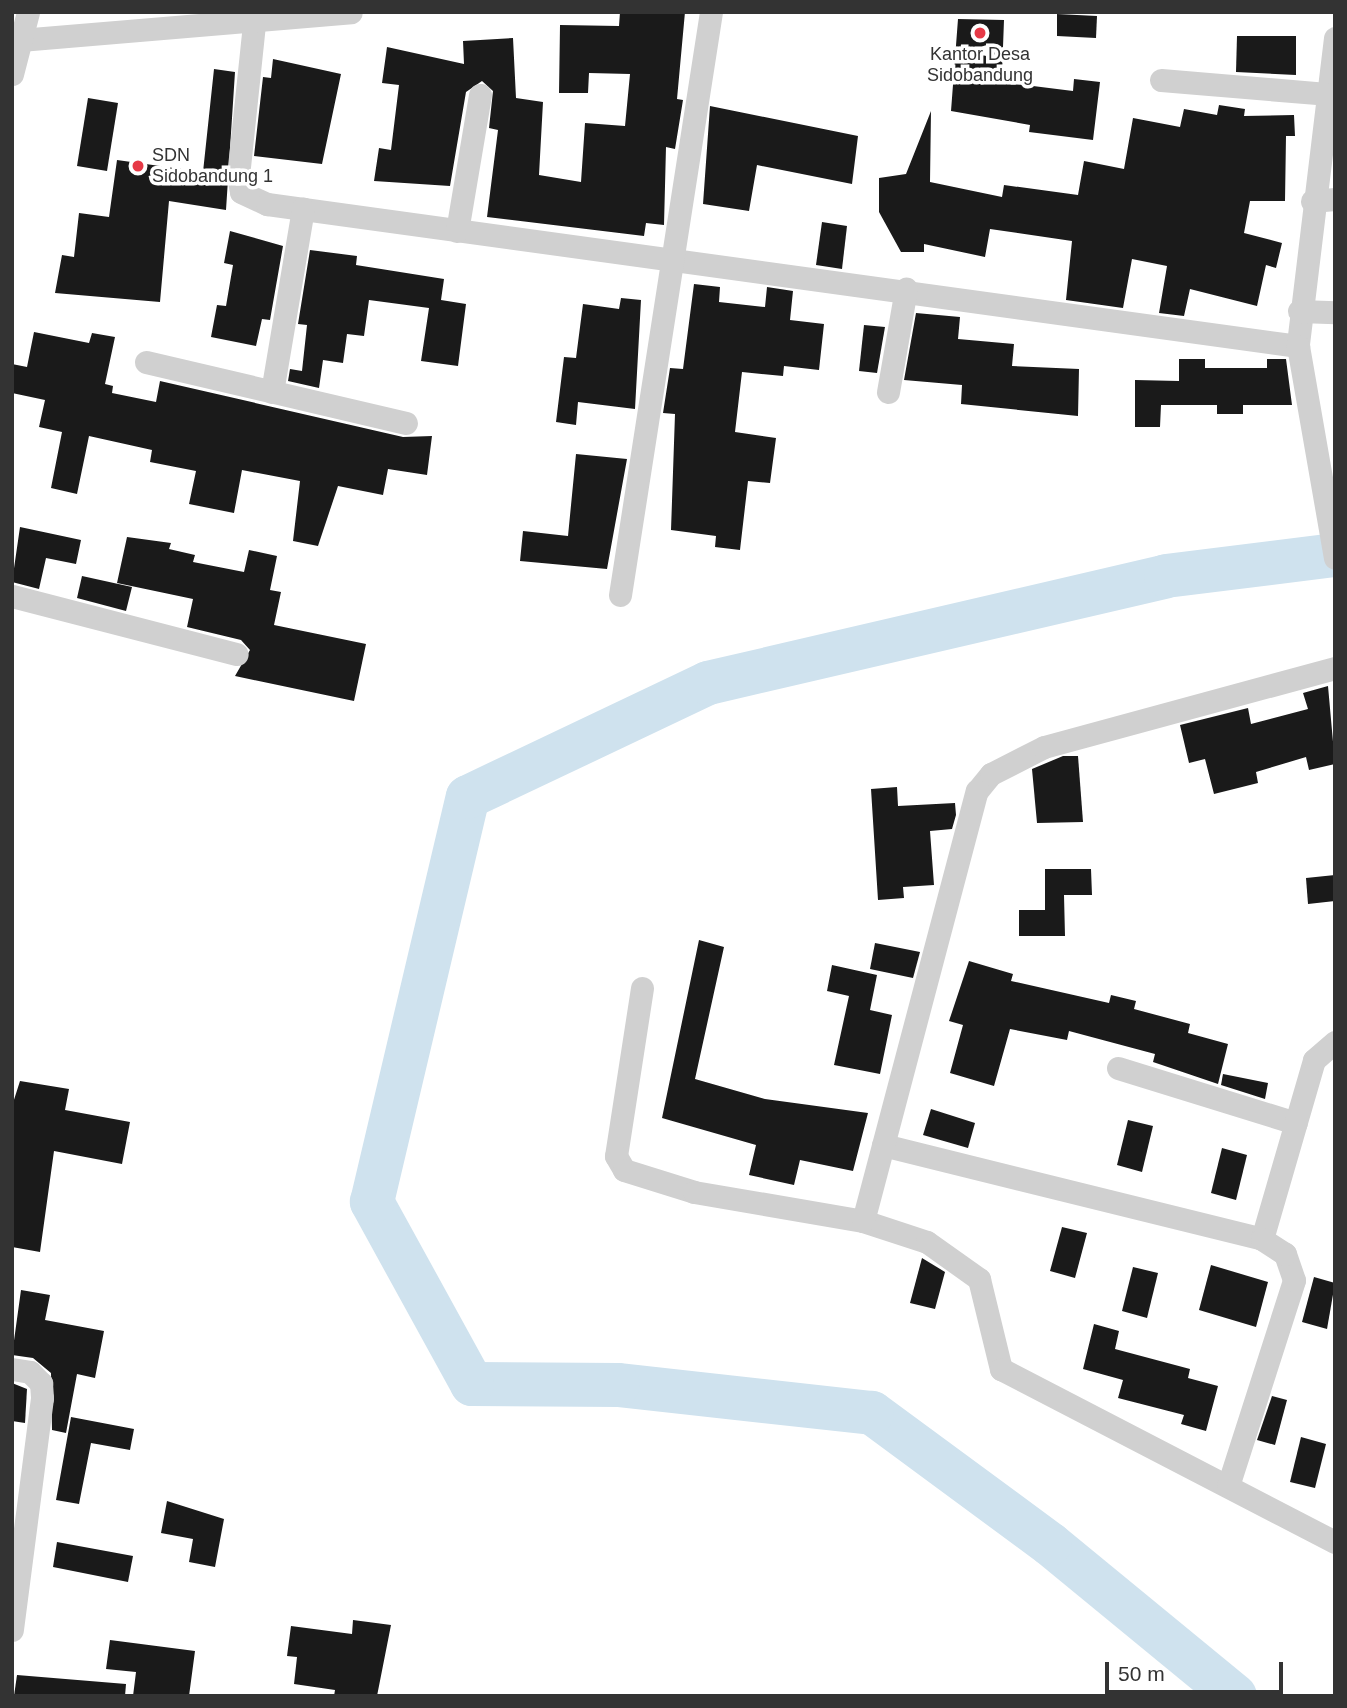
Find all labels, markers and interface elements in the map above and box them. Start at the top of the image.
marker: Kantor Desa Sidobandung [972,25,988,41]
place label: Kantor Desa Sidobandung [927,44,1033,86]
place label: SDN Sidobandung 1 [152,145,273,188]
marker: SDN Sidobandung 1 [130,158,146,174]
scale bar [1109,1648,1288,1692]
text: 50 m [1118,1662,1165,1685]

